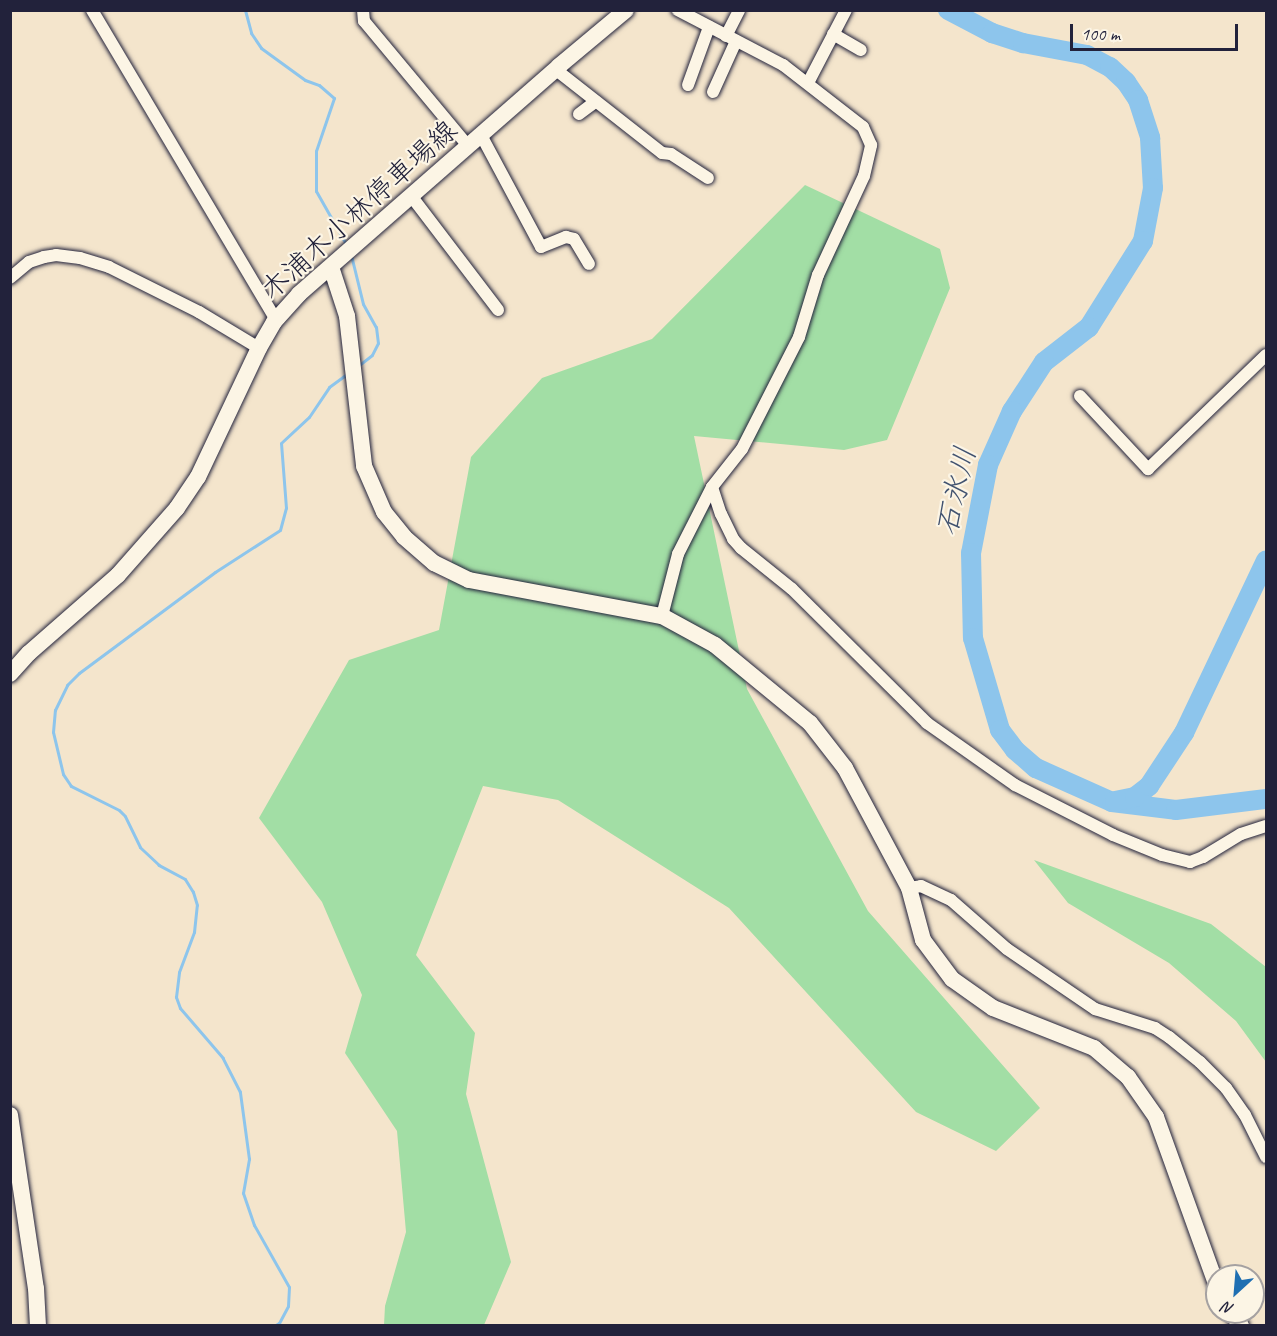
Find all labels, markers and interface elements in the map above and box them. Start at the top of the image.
scale bar [1073,12,1241,50]
text: 100 m [1081,23,1120,45]
street label: 木浦木小林停車場線 [254,113,464,307]
water label: 石氷川 [928,443,984,539]
north arrow [1205,1264,1265,1324]
text: N [1219,1297,1237,1320]

